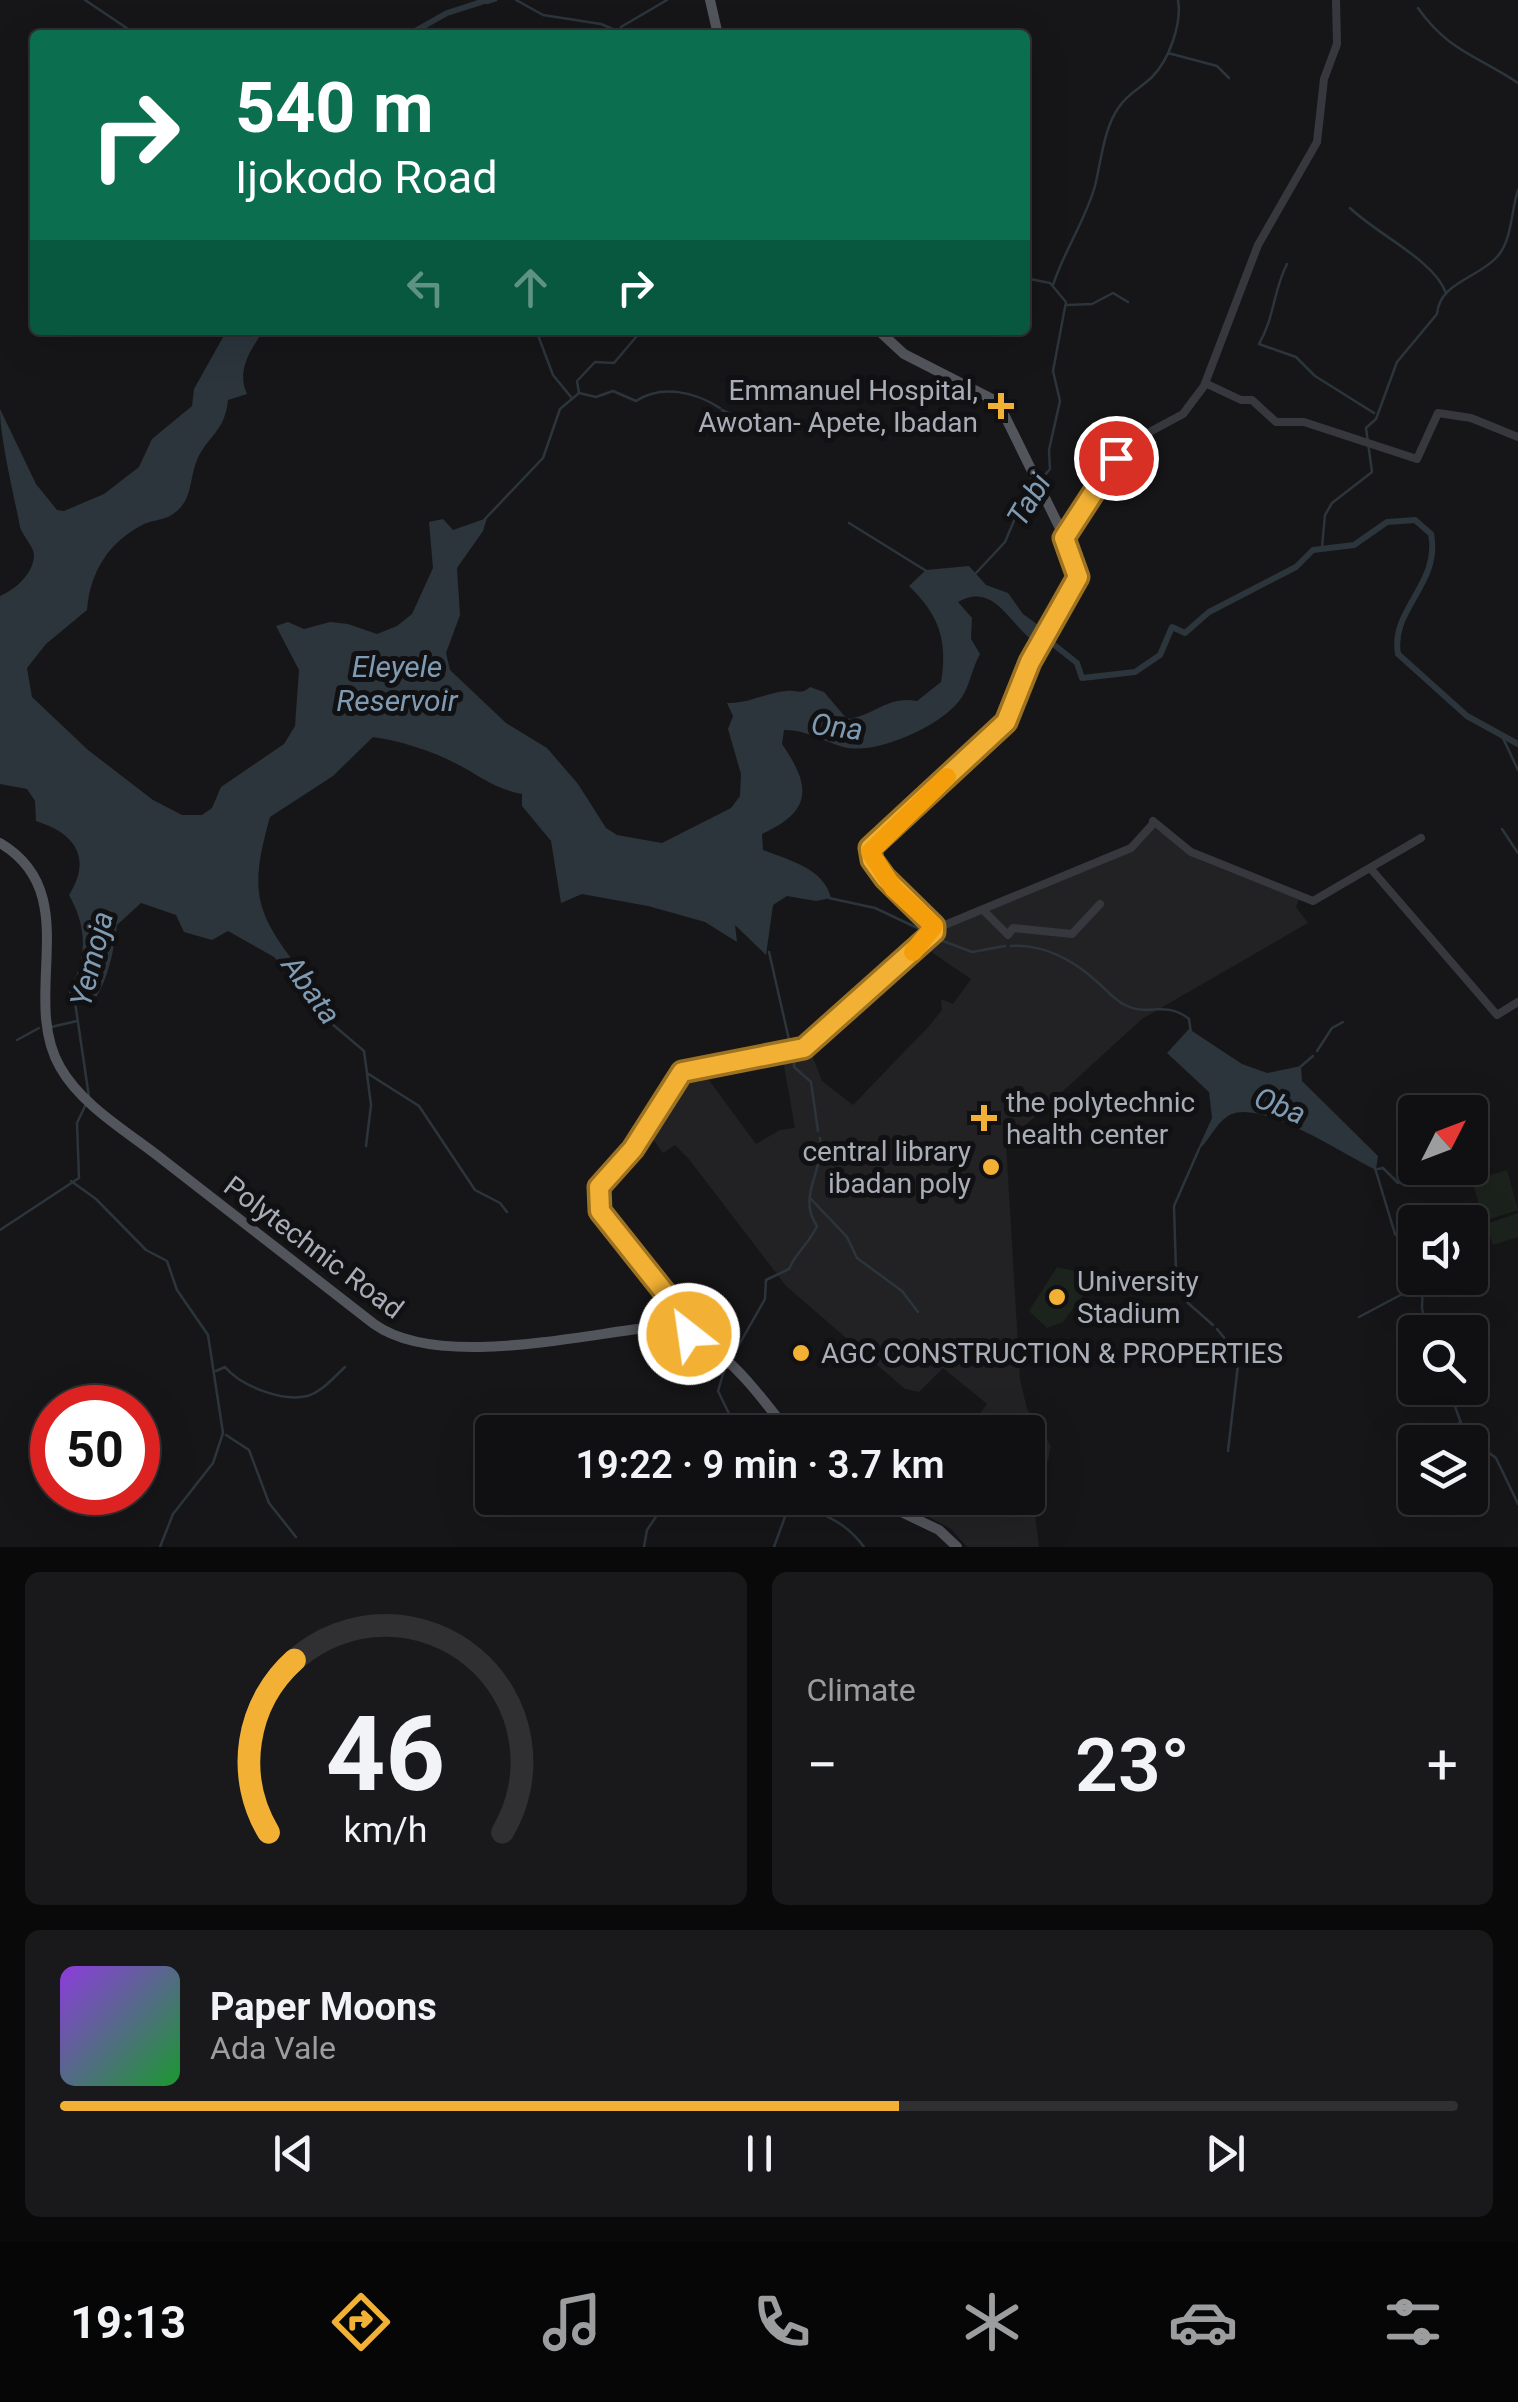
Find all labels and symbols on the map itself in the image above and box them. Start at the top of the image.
place label: Emmanuel Hospital, Awotan- Apete, Ibadan [698,374,978,439]
marker: Emmanuel Hospital, Awotan- Apete, Ibadan [988,393,1014,419]
pin [1074,416,1159,501]
water label: Tabi [999,466,1058,532]
water label: Eleyele Reservoir [336,649,459,718]
water label: Ona [809,706,865,747]
water label: Yemoja [63,908,120,1010]
water label: Abata [274,947,348,1031]
water label: Oba [1249,1080,1311,1132]
place label: the polytechnic health center [1006,1086,1195,1151]
north arrow [1398,1095,1488,1185]
marker: the polytechnic health center [971,1105,997,1131]
place label: central library ibadan poly [802,1135,971,1200]
marker: central library ibadan poly [980,1156,1002,1178]
street label: Polytechnic Road [218,1169,410,1325]
place label: University Stadium [1077,1265,1199,1330]
position arrow [637,1282,741,1386]
marker: University Stadium [1046,1286,1068,1308]
place label: AGC CONSTRUCTION & PROPERTIES [821,1337,1283,1370]
marker: AGC CONSTRUCTION & PROPERTIES [790,1342,812,1364]
speed limit sign: 50 [30,1385,160,1515]

